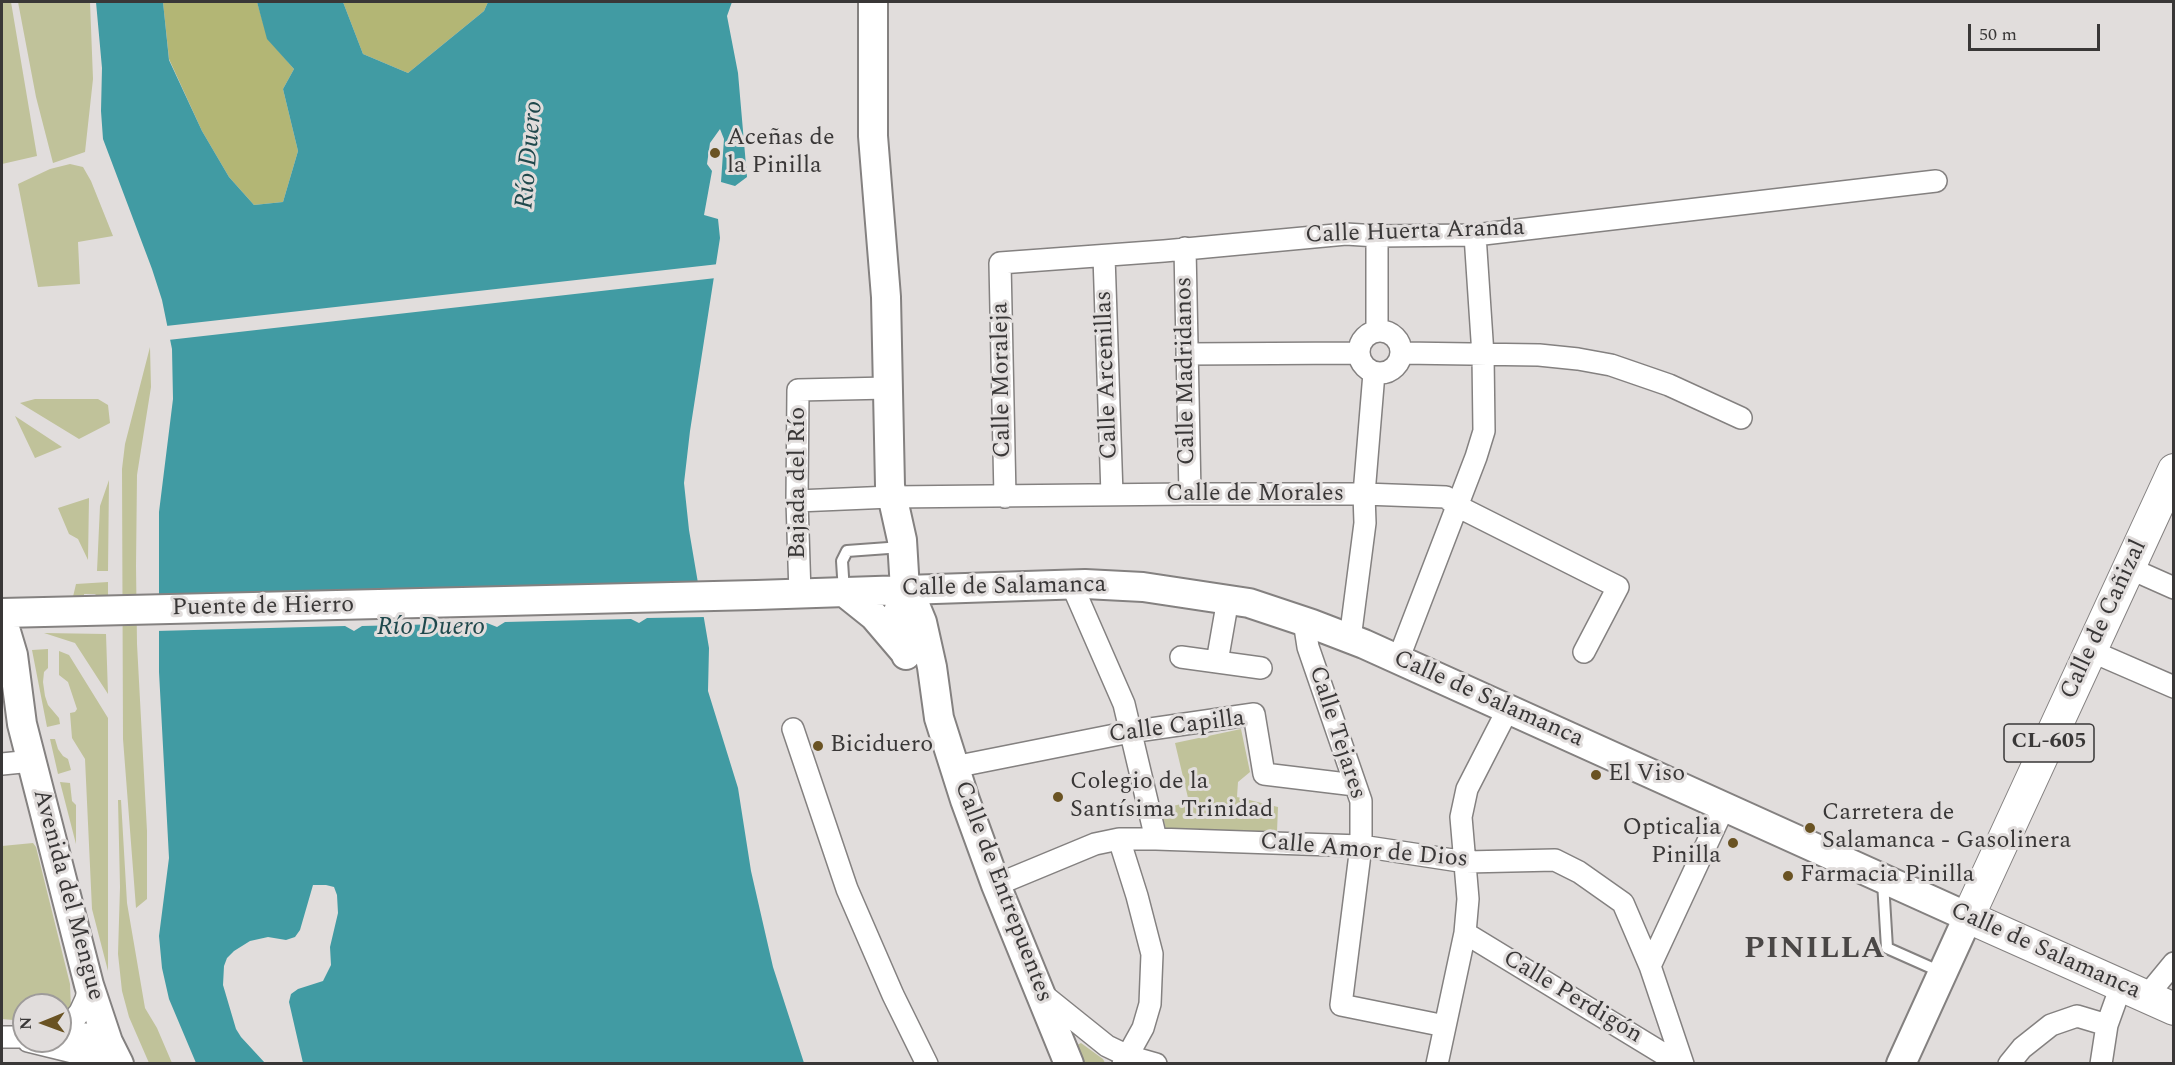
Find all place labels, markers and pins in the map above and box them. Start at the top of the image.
place label: Aceñas de la Pinilla [727,125,835,181]
marker: Aceñas de la Pinilla [708,146,722,160]
place label: Biciduero [830,732,933,760]
marker: Biciduero [811,739,825,753]
place label: El Viso [1608,761,1685,789]
marker: El Viso [1589,768,1603,782]
place label: Colegio de la Santísima Trinidad [1070,769,1273,825]
marker: Colegio de la Santísima Trinidad [1051,790,1065,804]
place label: Carretera de Salamanca - Gasolinera [1822,800,2071,856]
place label: Opticalia Pinilla [1623,815,1721,871]
marker: Carretera de Salamanca - Gasolinera [1803,821,1817,835]
marker: Opticalia Pinilla [1726,836,1740,850]
place label: Farmacia Pinilla [1800,862,1975,890]
marker: Farmacia Pinilla [1781,869,1795,883]

